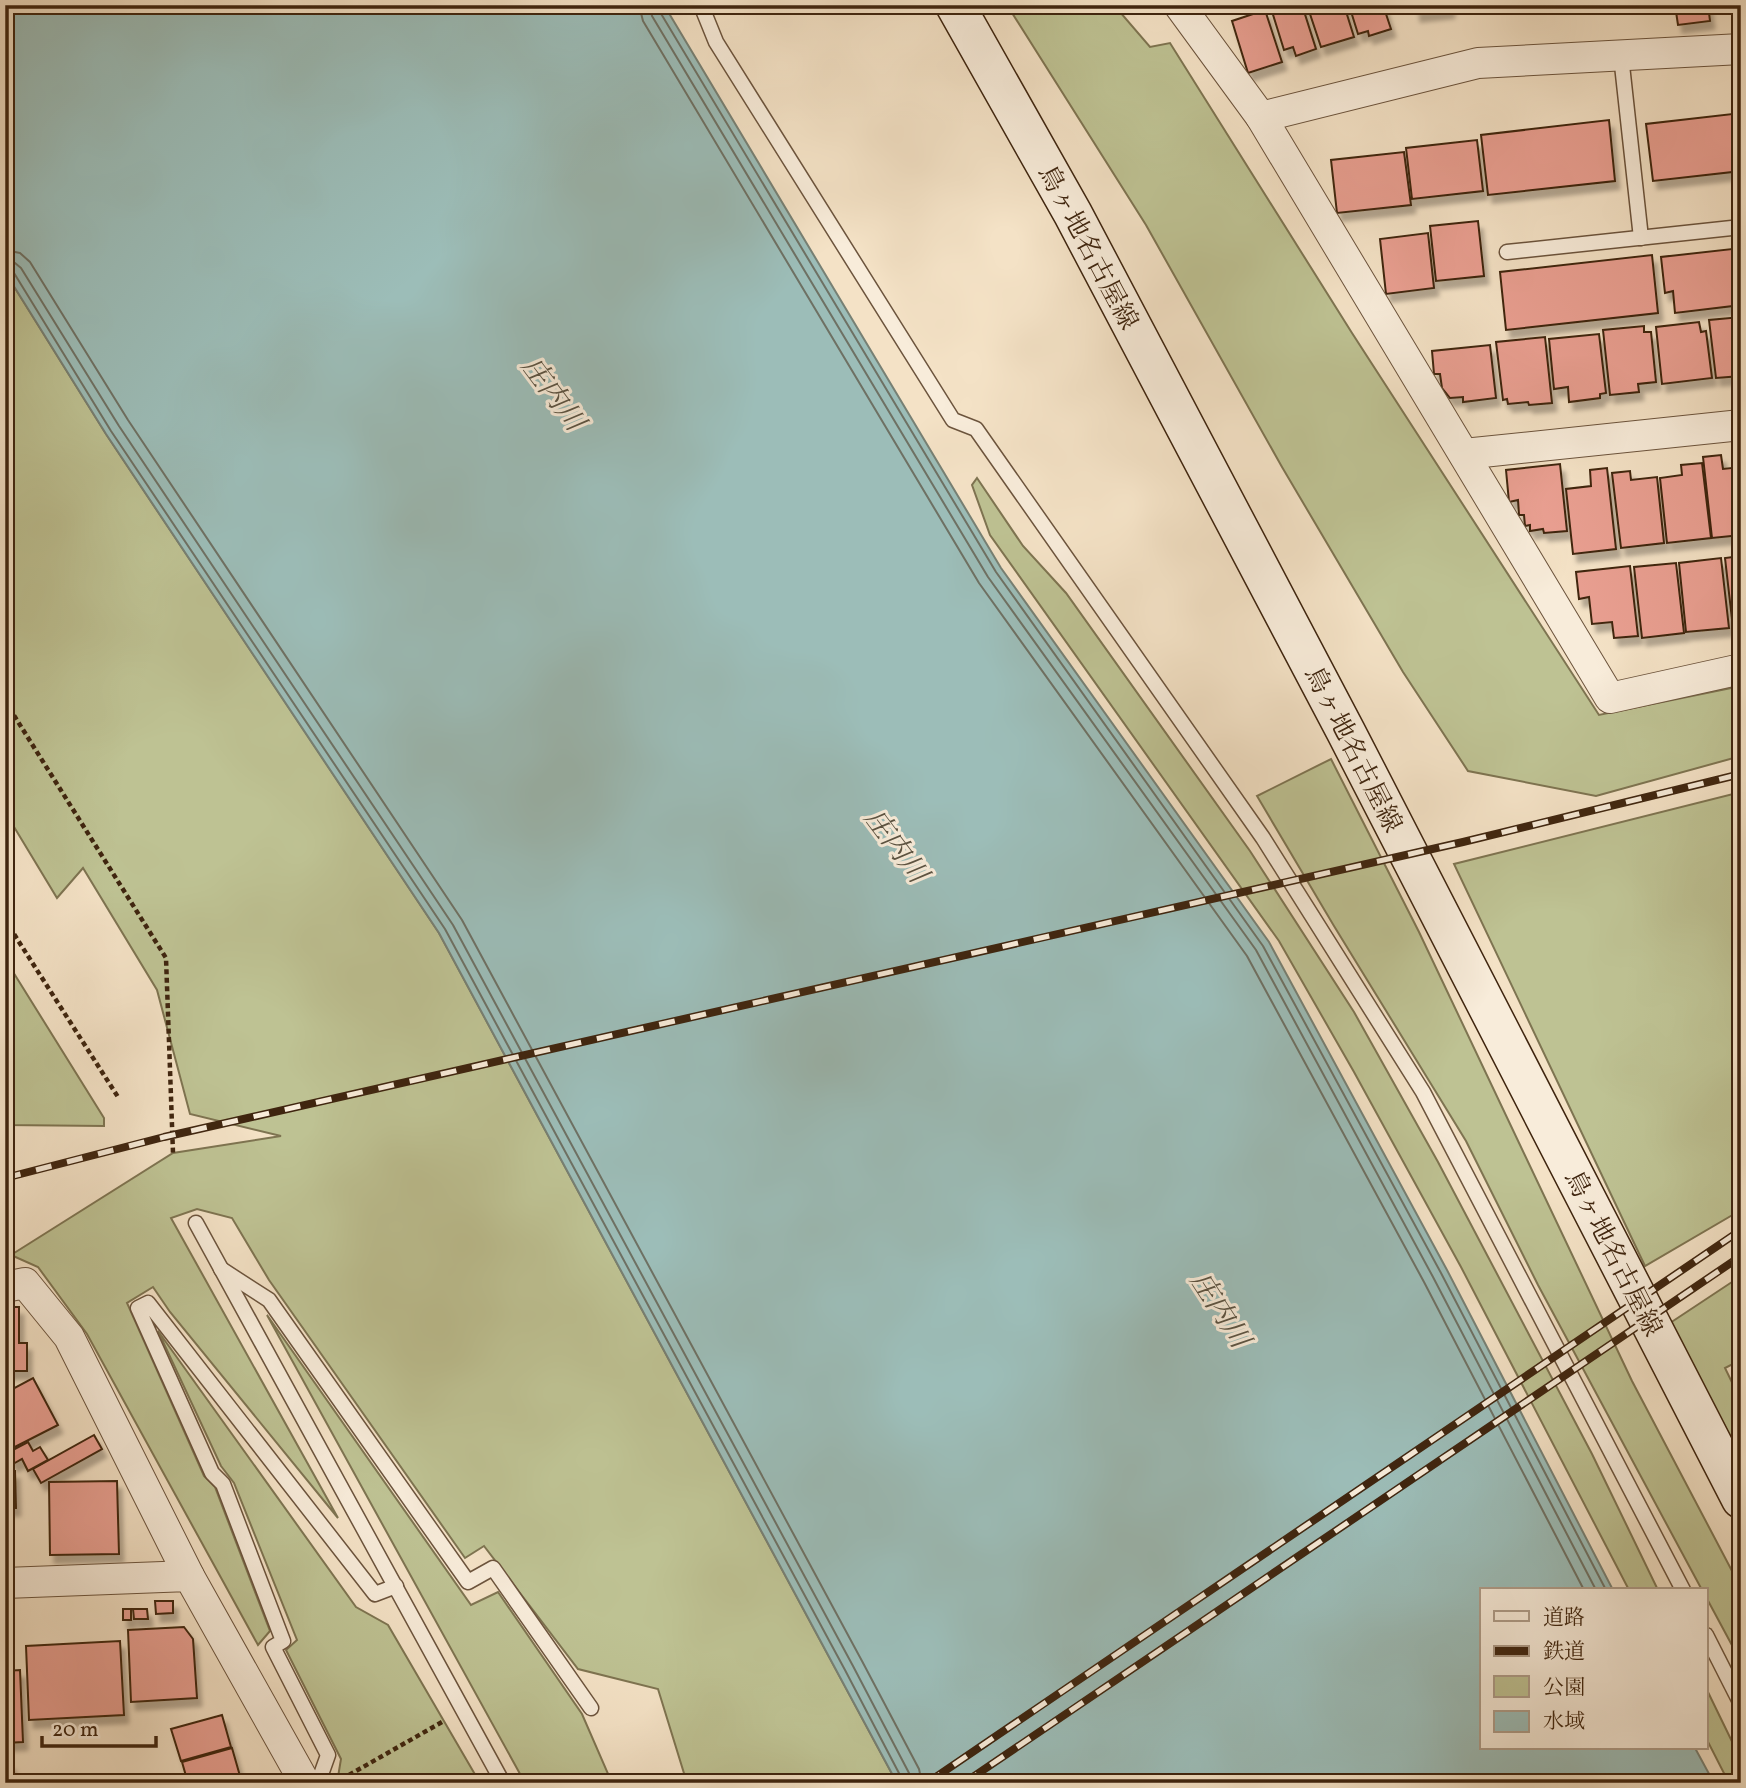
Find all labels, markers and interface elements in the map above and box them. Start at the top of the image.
street label: 鳥ヶ地名古屋線 [1029,159,1146,337]
water label: 庄内川 [511,349,595,442]
street label: 鳥ヶ地名古屋線 [1295,661,1410,839]
water label: 庄内川 [854,801,938,894]
street label: 鳥ヶ地名古屋線 [1555,1165,1670,1343]
water label: 庄内川 [1180,1265,1260,1359]
legend [1480,1588,1708,1750]
text: 道路 [1543,1604,1585,1633]
text: 鉄道 [1543,1638,1585,1667]
text: 公園 [1543,1674,1585,1703]
scale bar [42,1704,156,1748]
text: 水域 [1543,1708,1585,1737]
text: 20 m [52,1716,98,1745]

